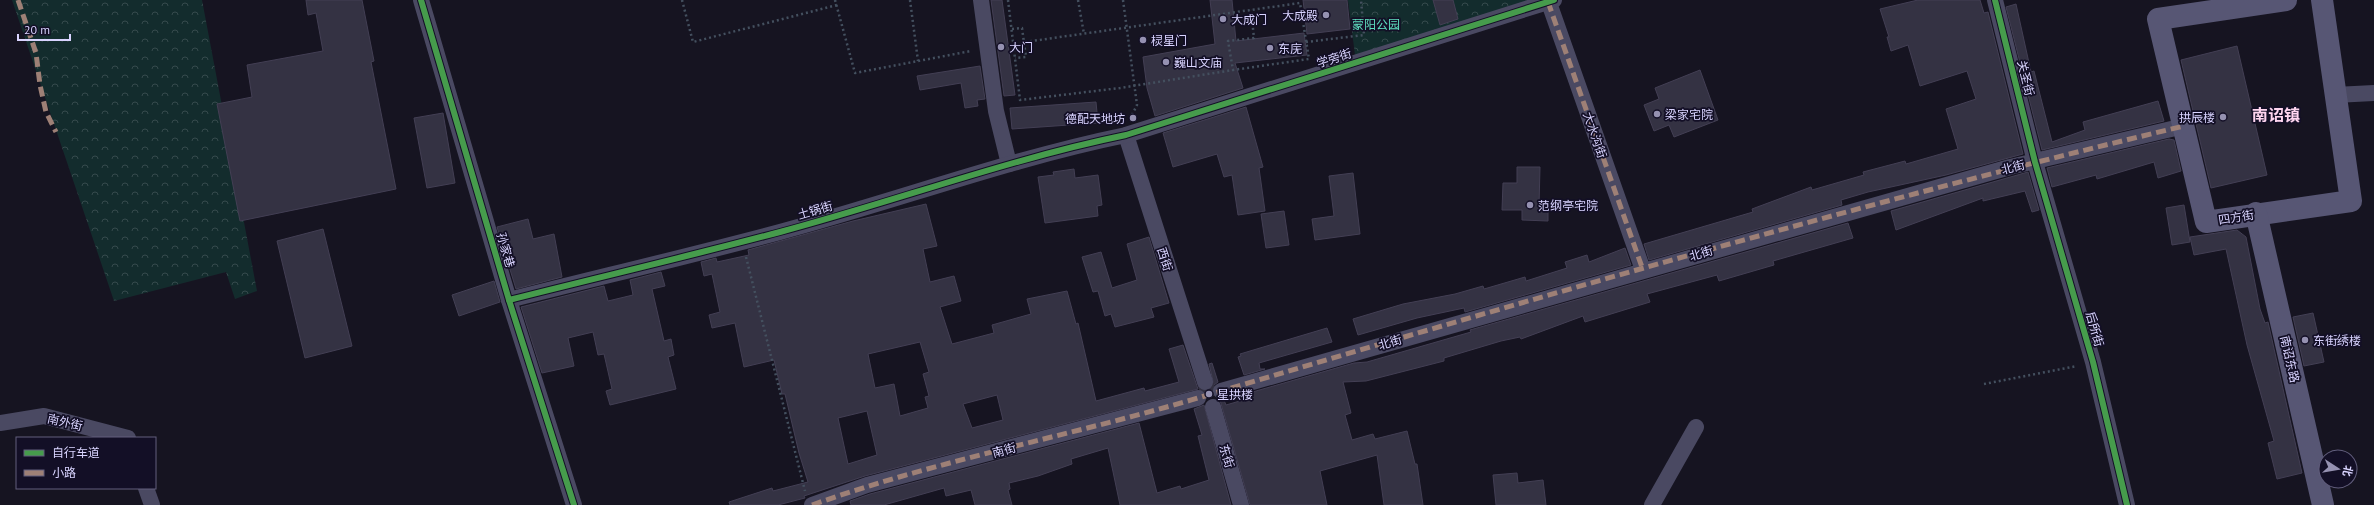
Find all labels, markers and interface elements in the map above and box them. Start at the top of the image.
place label: 大成殿 [1282,8,1318,23]
marker: 大成殿 [1321,10,1331,20]
place label: 大成门 [1231,12,1267,27]
marker: 大成门 [1218,14,1228,24]
scale bar [18,16,70,42]
park label: 蒙阳公园 [1352,17,1400,32]
text: 20 m [24,22,50,37]
place label: 棂星门 [1151,33,1187,48]
marker: 棂星门 [1138,35,1148,45]
place label: 大门 [1009,40,1033,55]
place label: 东庑 [1278,41,1302,56]
marker: 大门 [996,42,1006,52]
marker: 东庑 [1265,43,1275,53]
street label: 学旁街 [1315,45,1353,71]
place label: 巍山文庙 [1174,55,1222,70]
marker: 巍山文庙 [1161,57,1171,67]
street label: 关圣街 [2014,59,2038,97]
district label: 南诏镇 [2252,105,2300,125]
place label: 梁家宅院 [1665,107,1713,122]
marker: 梁家宅院 [1652,109,1662,119]
street label: 大水沟街 [1580,110,1610,160]
place label: 拱辰楼 [2179,110,2215,125]
place label: 德配天地坊 [1065,111,1125,126]
marker: 拱辰楼 [2218,112,2228,122]
marker: 德配天地坊 [1128,113,1138,123]
street label: 北街 [2000,157,2026,177]
street label: 土锅街 [796,198,834,222]
place label: 范纲亭宅院 [1538,198,1598,213]
marker: 范纲亭宅院 [1525,200,1535,210]
street label: 四方街 [2217,207,2255,227]
street label: 孙家巷 [494,231,518,269]
street label: 北街 [1687,242,1715,264]
street label: 西街 [1154,245,1176,273]
street label: 后所街 [2083,310,2107,348]
street label: 北街 [1376,331,1404,353]
place label: 东街绣楼 [2313,333,2361,348]
street label: 南诏东路 [2277,334,2303,384]
marker: 东街绣楼 [2300,335,2310,345]
place label: 星拱楼 [1217,387,1253,402]
marker: 星拱楼 [1204,389,1214,399]
street label: 南外街 [46,411,84,433]
legend [16,437,156,489]
street label: 南街 [990,440,1018,460]
street label: 东街 [1216,442,1238,470]
text: 自行车道 [52,445,100,460]
north arrow [2318,449,2358,489]
text: 北 [2340,464,2356,478]
text: 小路 [52,465,76,480]

